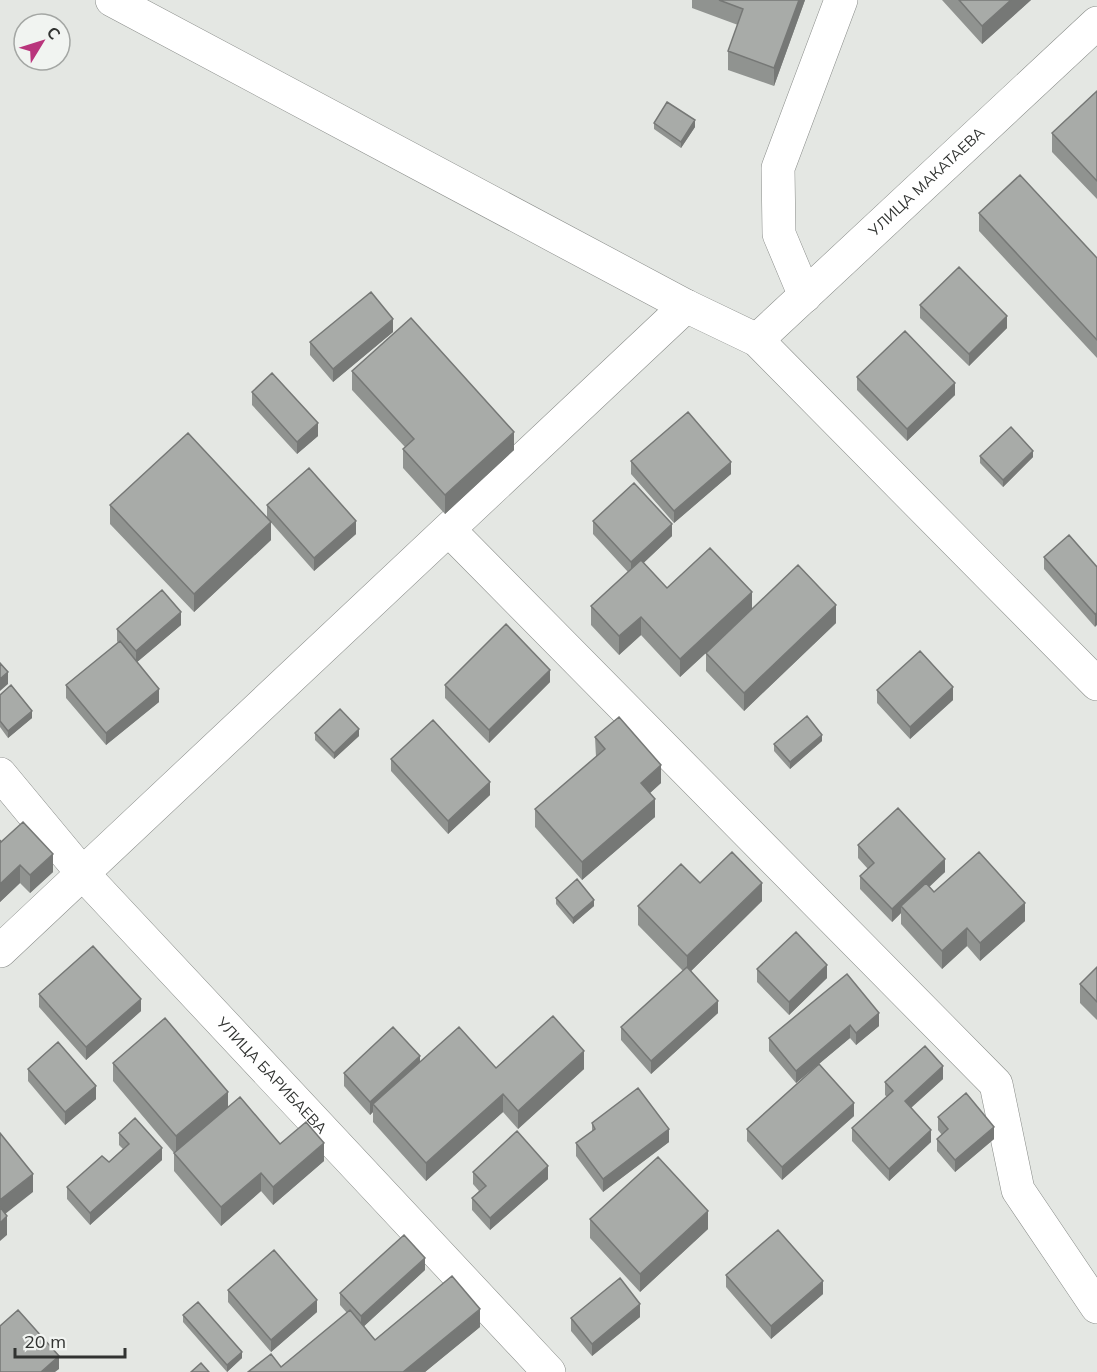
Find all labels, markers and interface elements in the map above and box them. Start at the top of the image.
north arrow [12,12,72,72]
text: С [43,22,65,43]
street label: УЛИЦА МАКАТАЕВА [864,123,988,241]
street label: УЛИЦА БАРИБАЕВА [212,1012,331,1138]
scale bar [15,1321,124,1359]
text: 20 m [24,1330,66,1353]

